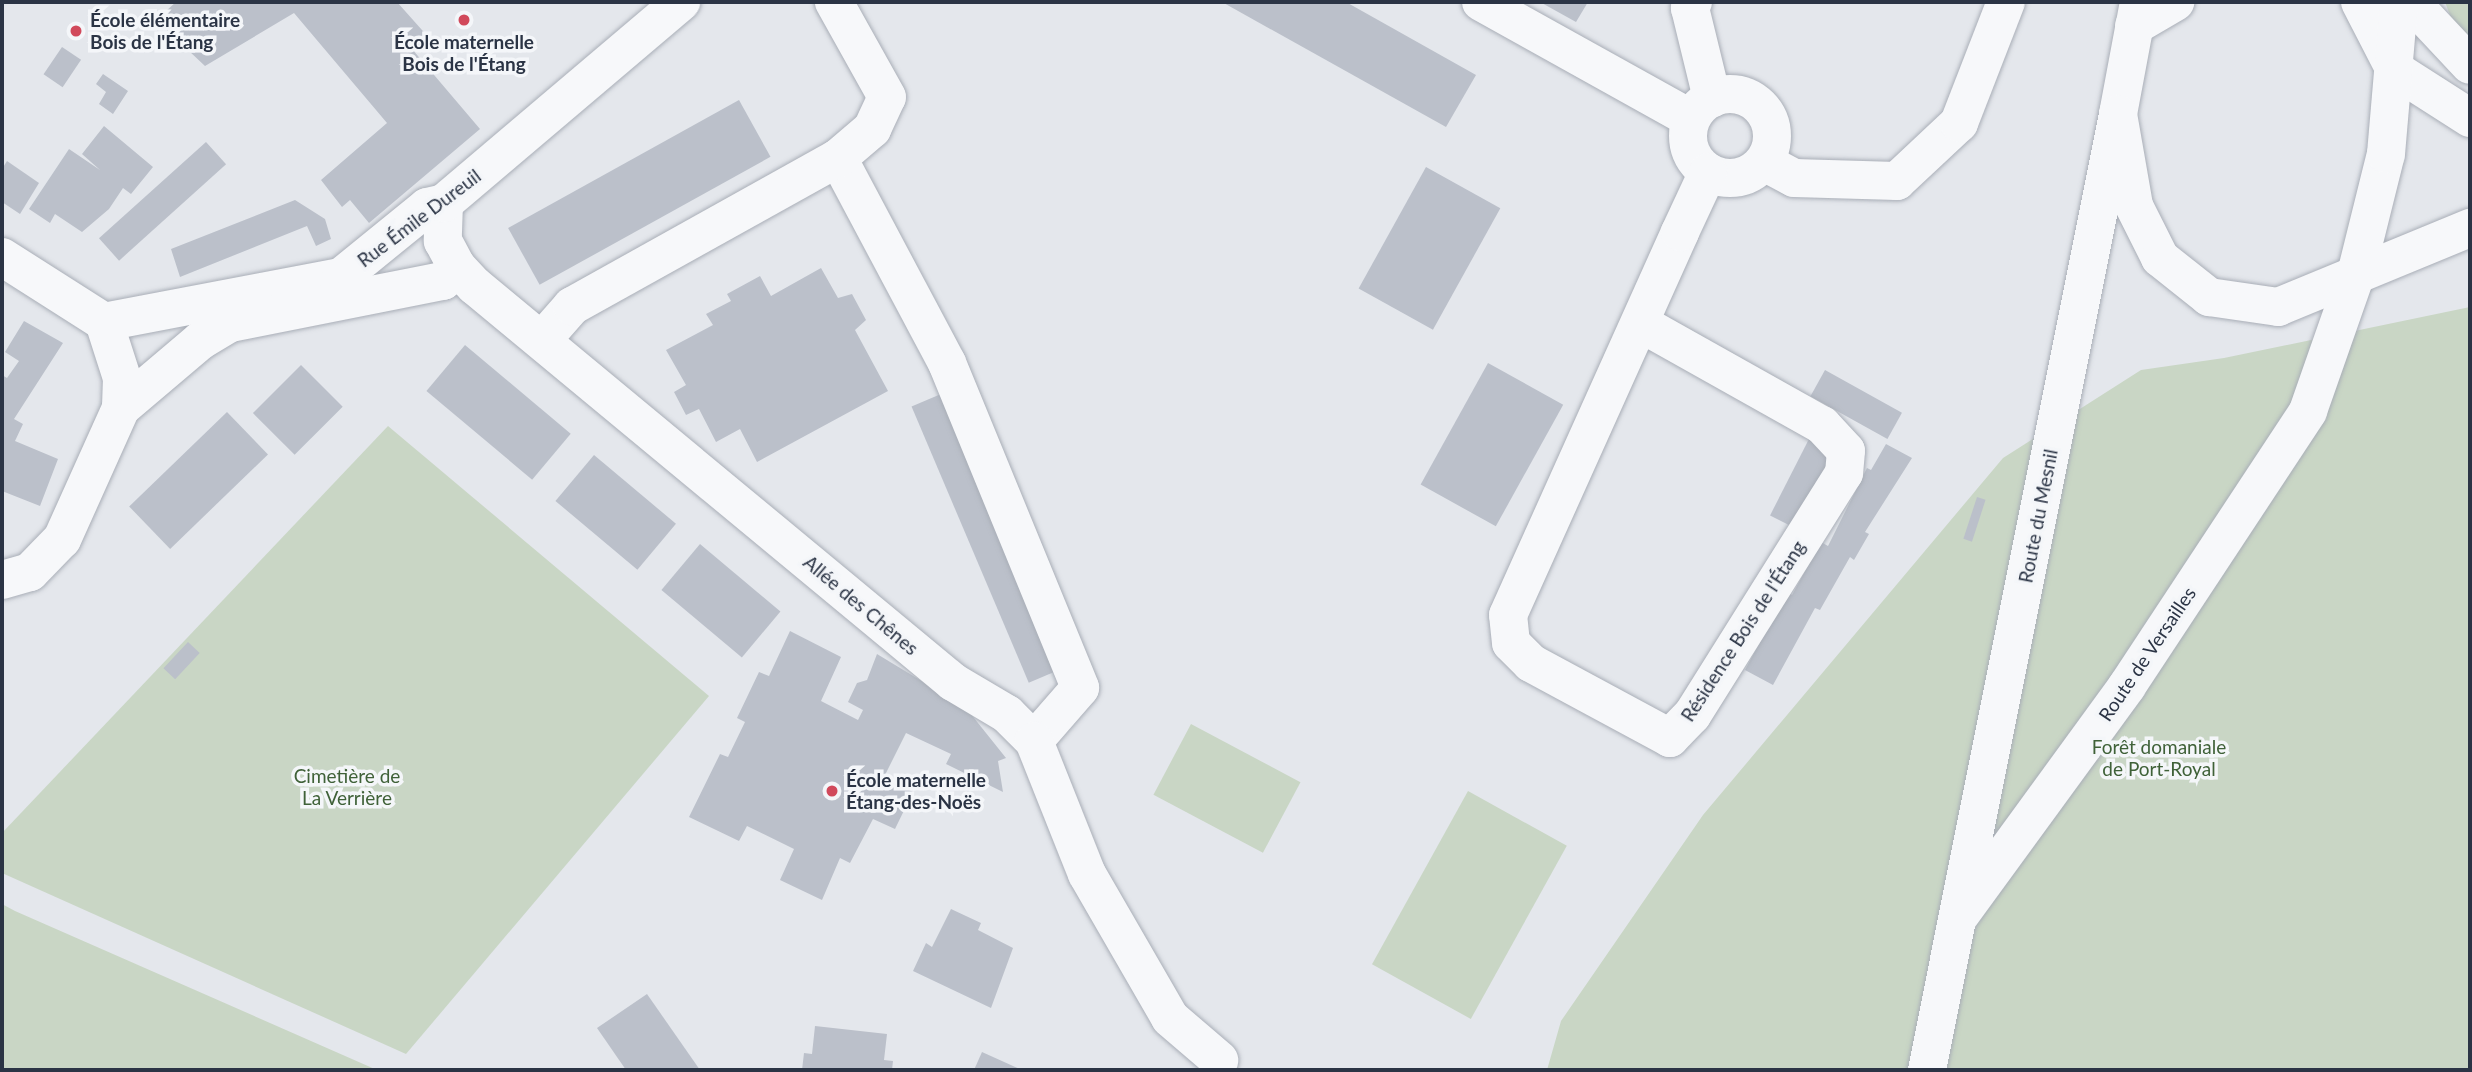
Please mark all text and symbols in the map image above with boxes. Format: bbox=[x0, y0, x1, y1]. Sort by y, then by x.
place label: École élémentaire Bois de l'Étang bbox=[90, 9, 240, 53]
marker: École maternelle Bois de l'Étang bbox=[456, 12, 472, 28]
marker: École élémentaire Bois de l'Étang bbox=[68, 23, 84, 39]
place label: École maternelle Bois de l'Étang bbox=[394, 31, 534, 75]
street label: Rue Émile Dureuil bbox=[353, 164, 485, 272]
street label: Route du Mesnil bbox=[2014, 447, 2062, 585]
street label: Résidence Bois de l'Étang bbox=[1676, 536, 1810, 726]
street label: Allée des Chênes bbox=[799, 550, 923, 660]
street label: Route de Versailles bbox=[2093, 582, 2201, 726]
park label: Forêt domaniale de Port-Royal bbox=[2092, 736, 2226, 780]
park label: Cimetière de La Verrière bbox=[294, 765, 400, 809]
place label: École maternelle Étang-des-Noës bbox=[846, 769, 986, 813]
marker: École maternelle Étang-des-Noës bbox=[824, 783, 840, 799]

